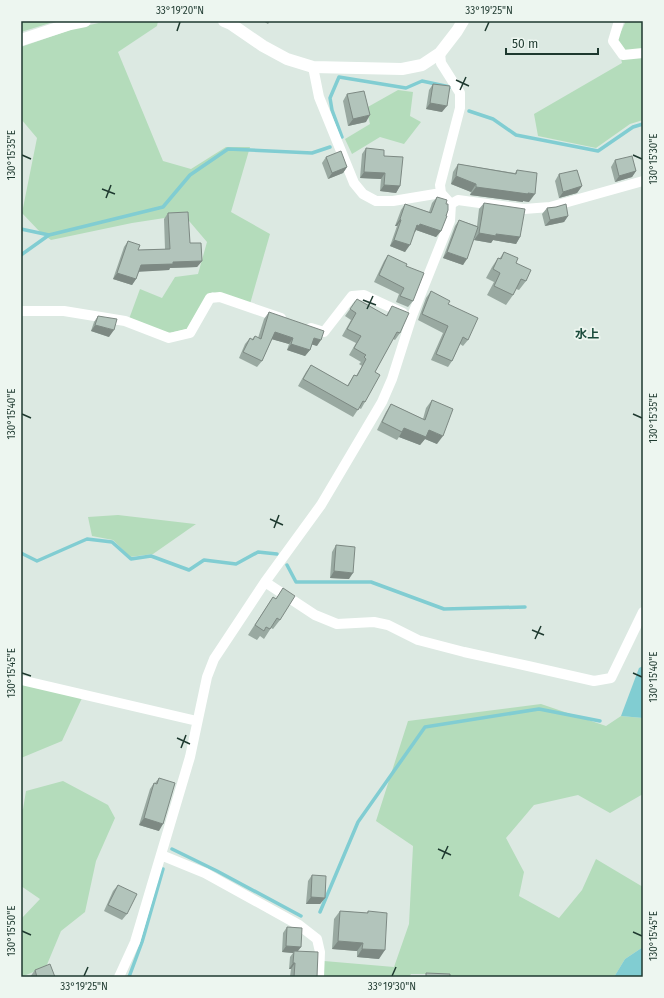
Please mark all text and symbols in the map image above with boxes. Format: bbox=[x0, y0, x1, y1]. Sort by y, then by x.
text: 33°19'20"N bbox=[156, 5, 204, 17]
text: 33°19'25"N bbox=[465, 5, 513, 17]
scale bar bbox=[506, 30, 598, 56]
text: 50 m bbox=[512, 37, 538, 51]
text: 130°15'35"E bbox=[6, 130, 18, 180]
text: 130°15'30"E bbox=[648, 133, 660, 185]
district label: 水上 bbox=[575, 327, 599, 341]
text: 130°15'40"E bbox=[6, 388, 18, 440]
text: 130°15'35"E bbox=[648, 393, 660, 443]
text: 130°15'45"E bbox=[6, 648, 18, 698]
text: 130°15'40"E bbox=[648, 651, 660, 703]
text: 130°15'50"E bbox=[6, 905, 18, 957]
text: 130°15'45"E bbox=[648, 911, 660, 961]
text: 33°19'25"N bbox=[60, 981, 108, 993]
text: 33°19'30"N bbox=[368, 981, 416, 993]

